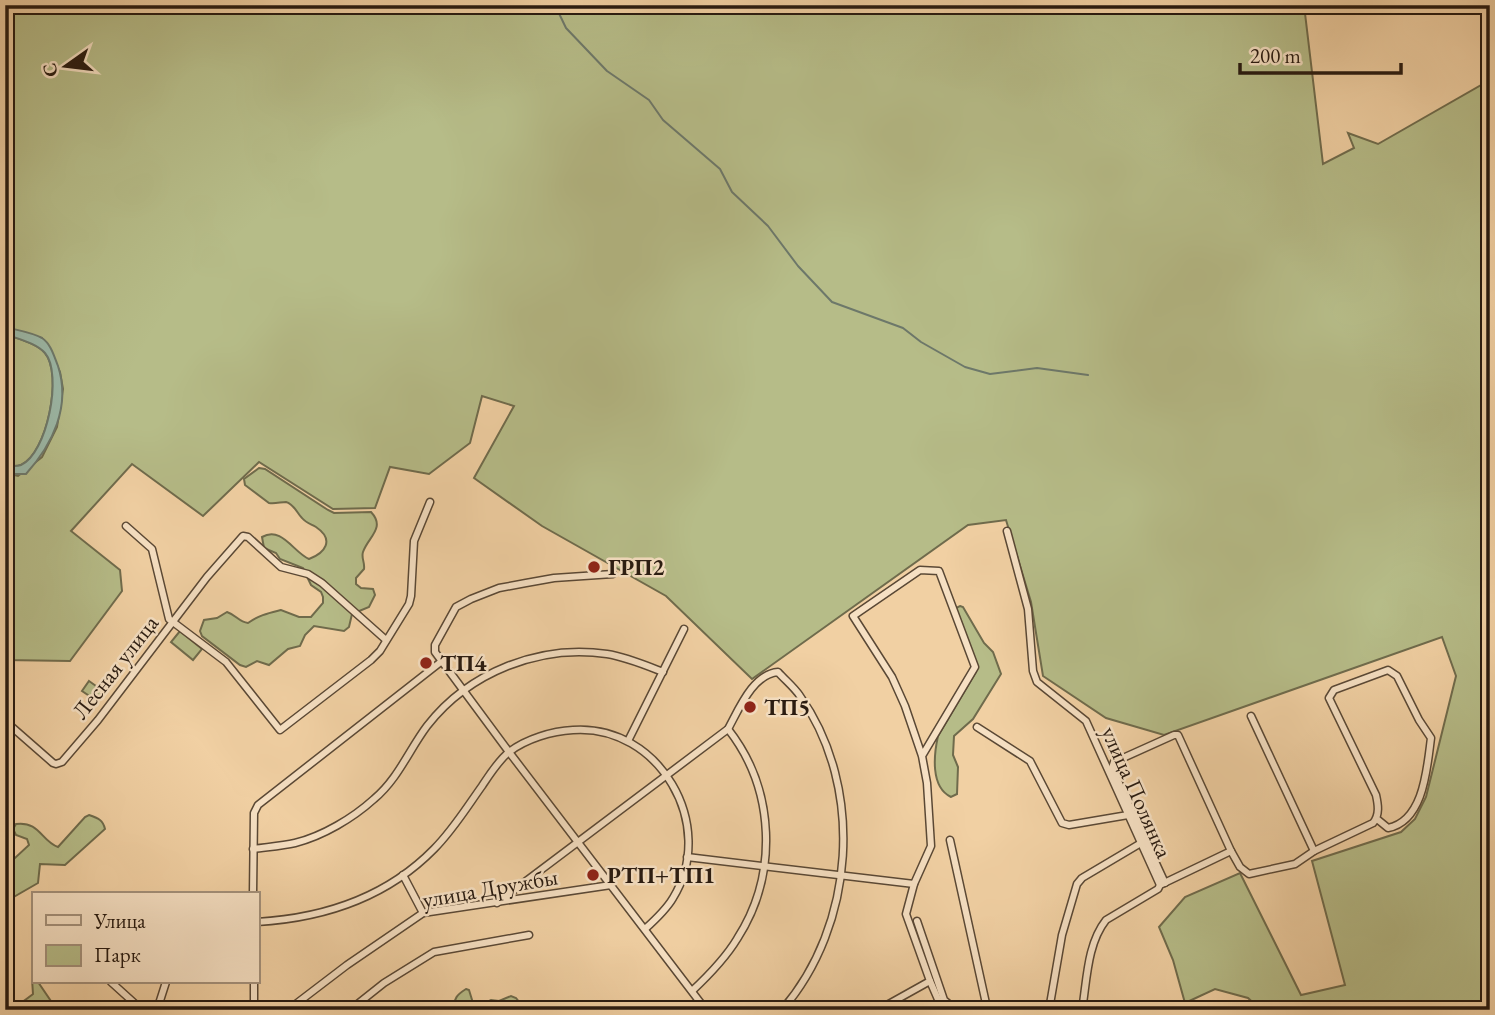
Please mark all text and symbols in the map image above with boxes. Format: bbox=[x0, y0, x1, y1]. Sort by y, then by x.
north arrow bbox=[32, 32, 102, 102]
scale bar bbox=[1240, 32, 1400, 76]
text: 200 m bbox=[1250, 42, 1301, 69]
text: С bbox=[36, 60, 64, 80]
place label: ГРП2 bbox=[608, 552, 664, 582]
marker: ГРП2 bbox=[586, 559, 602, 575]
street label: Лесная улица bbox=[65, 608, 165, 725]
place label: ТП4 bbox=[440, 648, 487, 678]
marker: ТП4 bbox=[418, 655, 434, 671]
place label: ТП5 bbox=[764, 692, 810, 722]
marker: ТП5 bbox=[742, 699, 758, 715]
street label: улица Полянка bbox=[1095, 721, 1180, 863]
place label: РТП+ТП1 bbox=[607, 860, 715, 890]
street label: улица Дружбы bbox=[420, 861, 560, 915]
marker: РТП+ТП1 bbox=[585, 867, 601, 883]
legend bbox=[32, 892, 259, 984]
text: Улица bbox=[93, 907, 146, 934]
text: Парк bbox=[94, 941, 141, 968]

